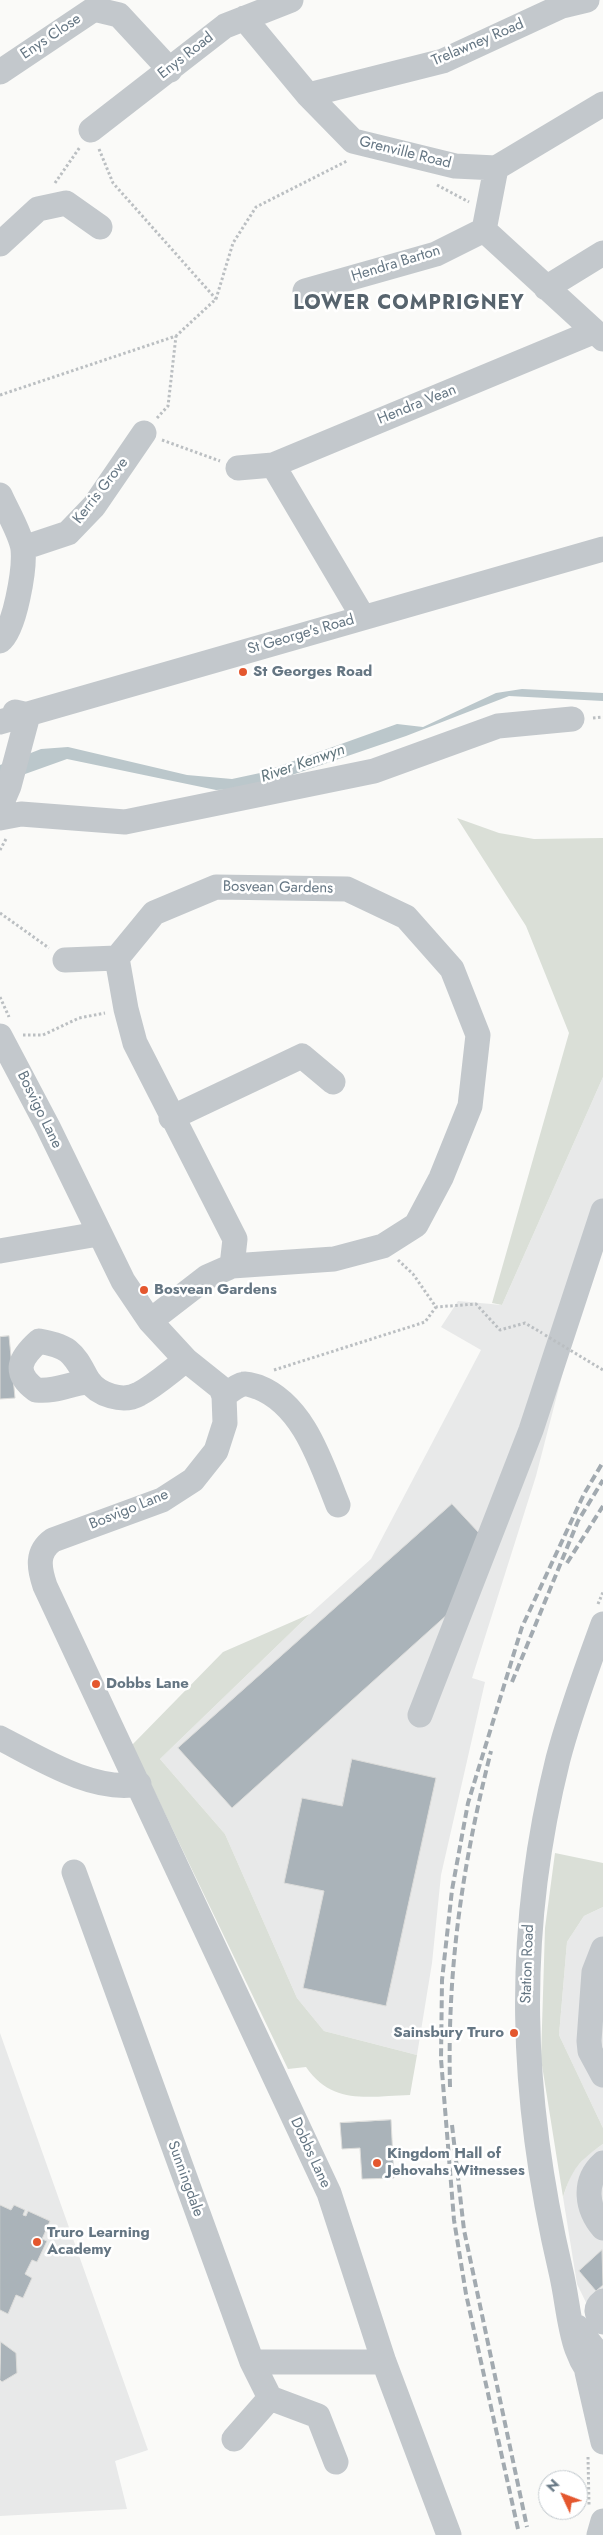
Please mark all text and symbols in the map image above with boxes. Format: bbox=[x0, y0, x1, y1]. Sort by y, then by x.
street label: Enys Close bbox=[17, 10, 85, 64]
street label: Trelawney Road bbox=[429, 16, 527, 70]
street label: Enys Road bbox=[155, 29, 217, 83]
street label: Grenville Road bbox=[357, 133, 453, 173]
street label: Hendra Barton bbox=[349, 242, 443, 286]
district label: LOWER COMPRIGNEY bbox=[291, 292, 527, 316]
street label: Hendra Vean bbox=[375, 381, 459, 429]
street label: Kerris Grove bbox=[70, 454, 132, 528]
street label: St George's Road bbox=[246, 611, 356, 659]
place label: St Georges Road bbox=[253, 663, 372, 681]
marker: St Georges Road bbox=[237, 666, 249, 678]
water label: River Kenwyn bbox=[258, 741, 348, 787]
street label: Bosvean Gardens bbox=[223, 878, 333, 898]
street label: Bosvigo Lane bbox=[13, 1068, 65, 1152]
place label: Bosvean Gardens bbox=[154, 1281, 277, 1299]
marker: Bosvean Gardens bbox=[138, 1284, 150, 1296]
street label: Bosvigo Lane bbox=[87, 1486, 171, 1534]
place label: Dobbs Lane bbox=[106, 1675, 189, 1693]
marker: Dobbs Lane bbox=[90, 1678, 102, 1690]
street label: Station Road bbox=[518, 1924, 538, 2004]
place label: Sainsbury Truro bbox=[393, 2024, 504, 2042]
marker: Sainsbury Truro bbox=[508, 2027, 520, 2039]
street label: Dobbs Lane bbox=[286, 2115, 334, 2191]
street label: Sunningdale bbox=[163, 2139, 207, 2219]
place label: Kingdom Hall of Jehovahs Witnesses bbox=[387, 2145, 525, 2180]
marker: Kingdom Hall of Jehovahs Witnesses bbox=[371, 2157, 383, 2169]
place label: Truro Learning Academy bbox=[47, 2224, 150, 2259]
marker: Truro Learning Academy bbox=[31, 2236, 43, 2248]
north arrow bbox=[538, 2470, 588, 2520]
text: N bbox=[542, 2475, 564, 2496]

